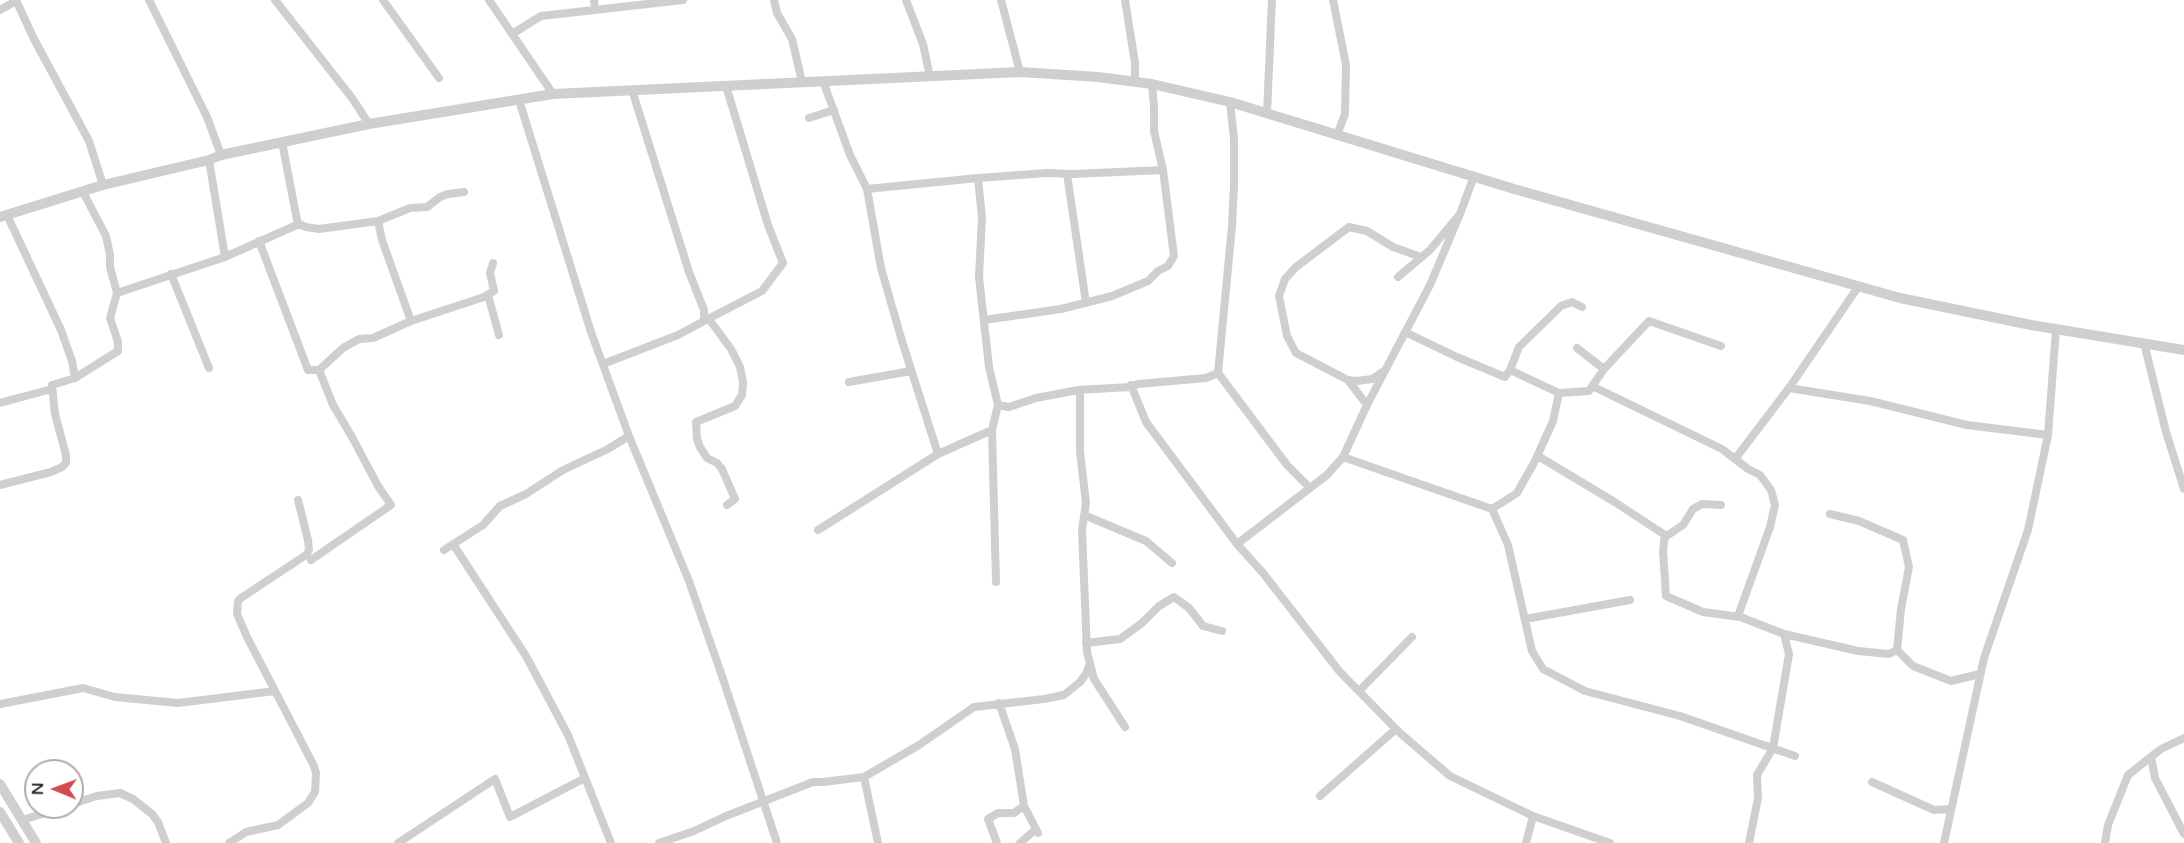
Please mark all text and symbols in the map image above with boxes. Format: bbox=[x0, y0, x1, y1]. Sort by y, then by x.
north arrow bbox=[24, 759, 84, 819]
text: N bbox=[28, 782, 48, 795]

